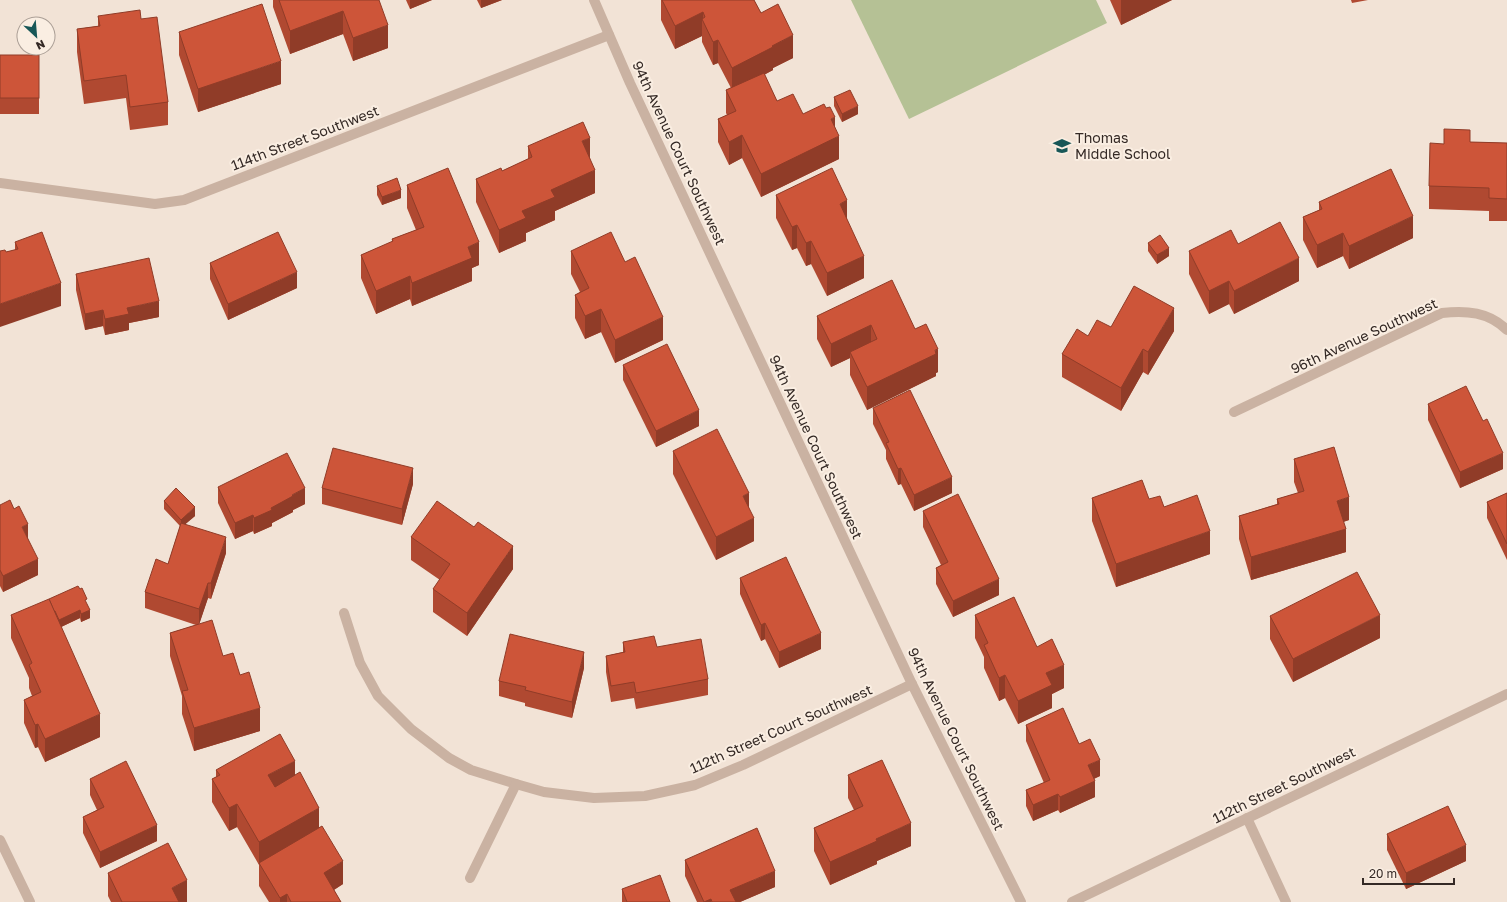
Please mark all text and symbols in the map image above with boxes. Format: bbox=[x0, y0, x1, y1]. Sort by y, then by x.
north arrow bbox=[16, 16, 56, 56]
text: N bbox=[34, 38, 47, 53]
street label: 94th Avenue Court Southwest bbox=[629, 58, 730, 248]
street label: 114th Street Southwest bbox=[228, 101, 381, 174]
place label: Thomas Middle School bbox=[1075, 129, 1170, 162]
school or university icon: Thomas Middle School bbox=[1052, 136, 1072, 156]
street label: 96th Avenue Southwest bbox=[1288, 294, 1440, 377]
street label: 94th Avenue Court Southwest bbox=[766, 352, 867, 542]
street label: 94th Avenue Court Southwest bbox=[905, 645, 1008, 833]
street label: 112th Street Court Southwest bbox=[687, 681, 875, 777]
street label: 112th Street Southwest bbox=[1210, 743, 1358, 827]
scale bar bbox=[1363, 860, 1454, 886]
text: 20 m bbox=[1369, 866, 1397, 881]

